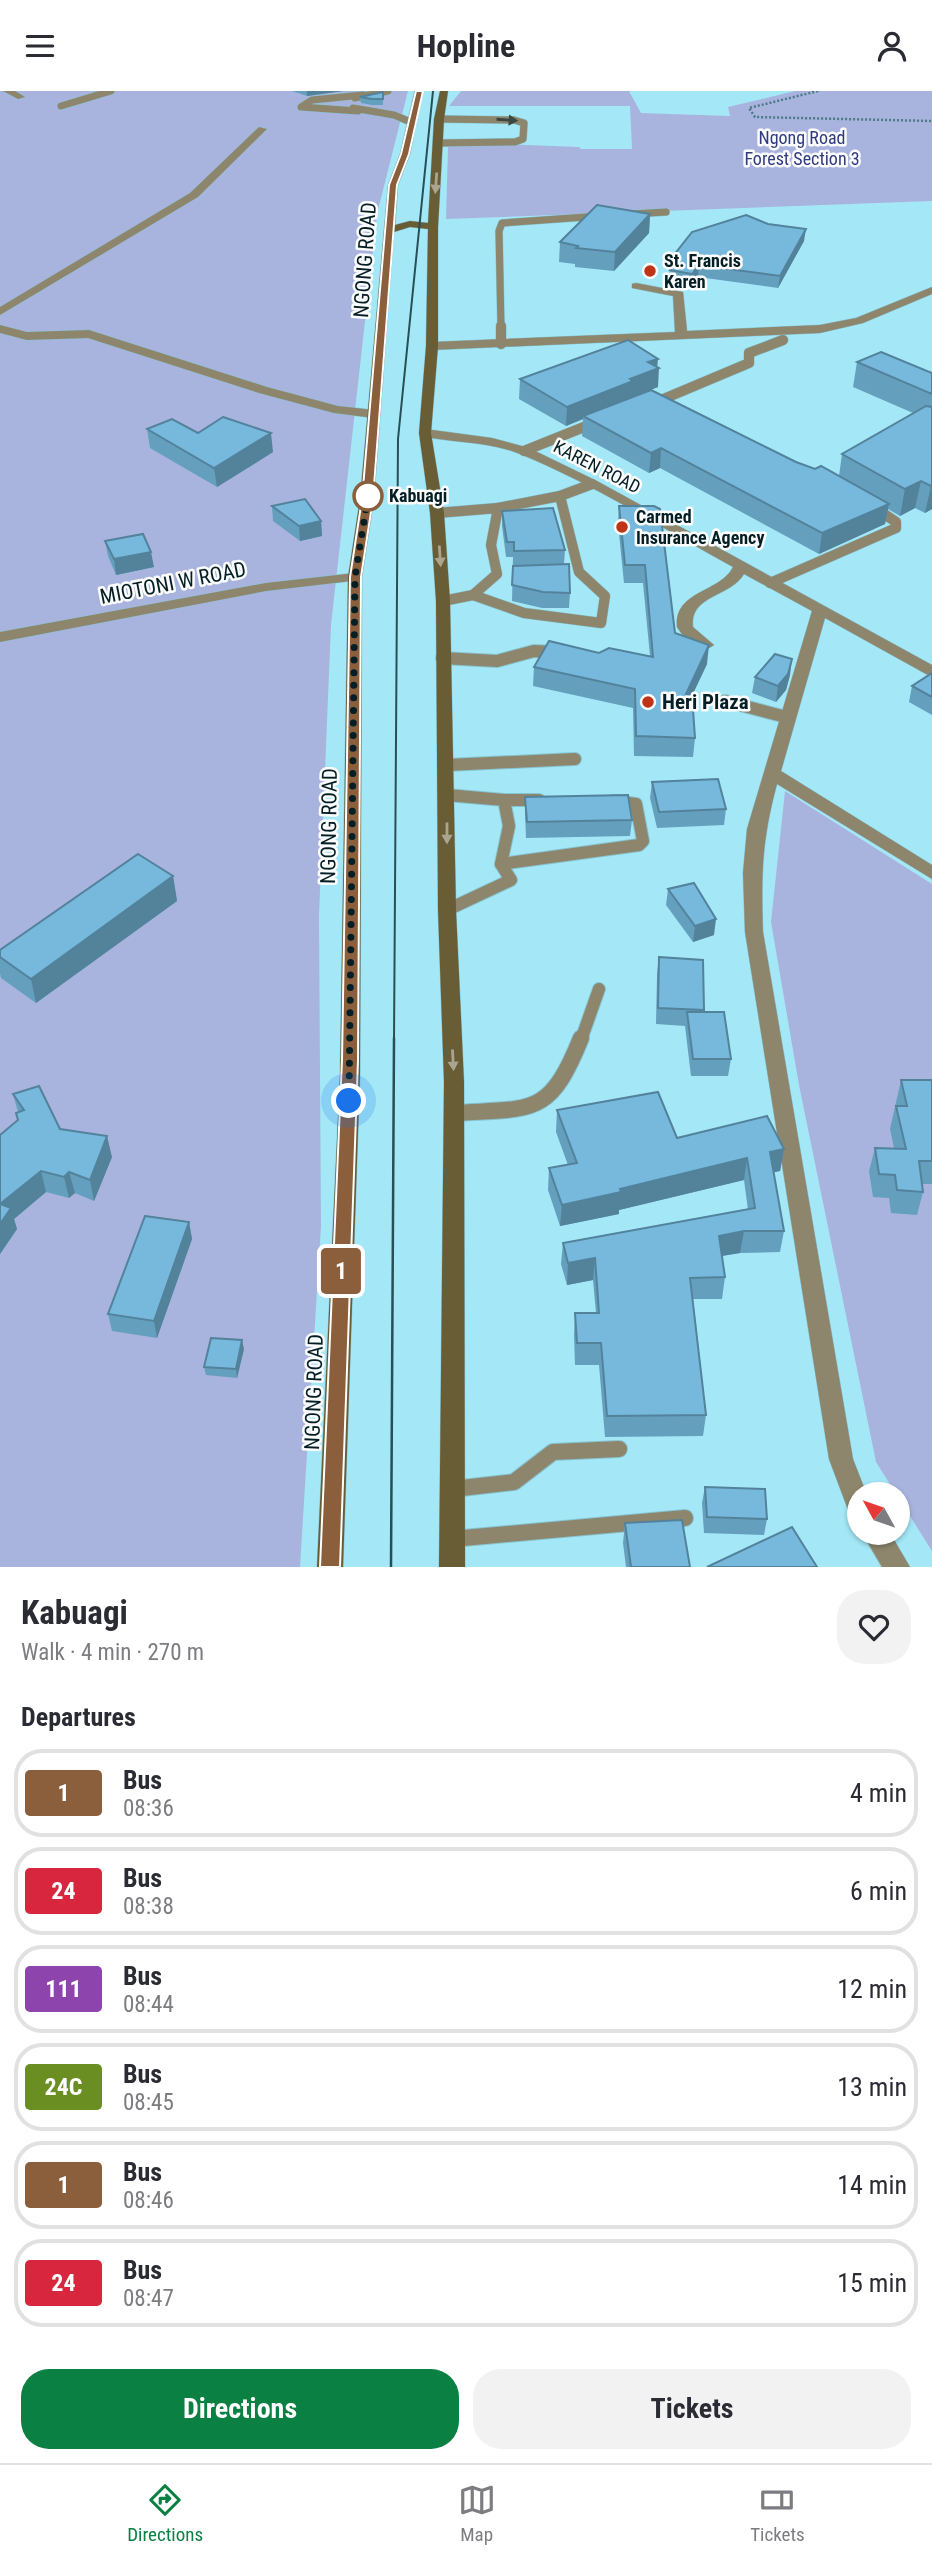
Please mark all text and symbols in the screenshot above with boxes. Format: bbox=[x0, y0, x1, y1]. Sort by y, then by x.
icon: menu bbox=[21, 27, 59, 65]
text: Hopline bbox=[417, 27, 515, 65]
icon: person bbox=[873, 27, 911, 65]
one-way arrow bbox=[496, 115, 518, 126]
park label: Ngong Road Forest Section 3 bbox=[744, 127, 860, 169]
one-way arrow bbox=[430, 172, 441, 194]
street label: NGONG ROAD bbox=[349, 201, 381, 319]
place label: St. Francis Karen bbox=[664, 250, 741, 292]
marker: St. Francis Karen bbox=[642, 263, 658, 279]
street label: KAREN ROAD bbox=[550, 436, 644, 497]
marker: Kabuagi bbox=[353, 481, 383, 511]
place label: Kabuagi bbox=[389, 485, 447, 506]
place label: Carmed Insurance Agency bbox=[636, 506, 764, 548]
marker: Carmed Insurance Agency bbox=[614, 519, 630, 535]
one-way arrow bbox=[435, 546, 446, 568]
street label: MIOTONI W ROAD bbox=[98, 557, 248, 609]
place label: Heri Plaza bbox=[662, 690, 749, 714]
marker: Heri Plaza bbox=[640, 694, 656, 710]
street label: NGONG ROAD bbox=[316, 768, 342, 884]
one-way arrow bbox=[441, 822, 453, 844]
one-way arrow bbox=[448, 1049, 459, 1071]
your location bbox=[331, 1083, 366, 1118]
line badge: 1 bbox=[318, 1248, 364, 1294]
text: 1 bbox=[335, 1257, 347, 1285]
street label: NGONG ROAD bbox=[300, 1334, 328, 1450]
north arrow bbox=[847, 1482, 910, 1545]
map controls bbox=[847, 1482, 910, 1545]
button: heart bbox=[837, 1590, 911, 1664]
text: Kabuagi bbox=[21, 1593, 128, 1632]
text: Walk · 4 min · 270 m bbox=[21, 1639, 204, 1666]
text: Departures bbox=[21, 1702, 136, 1732]
text: Bus bbox=[123, 1765, 162, 1795]
text: 4 min bbox=[850, 1778, 907, 1808]
text: 1 bbox=[57, 1779, 70, 1807]
text: 08:36 bbox=[123, 1795, 174, 1822]
text: Bus bbox=[123, 1863, 162, 1893]
text: 6 min bbox=[850, 1876, 907, 1906]
text: 24 bbox=[51, 1877, 76, 1905]
text: 08:38 bbox=[123, 1893, 174, 1920]
text: Bus bbox=[123, 1961, 162, 1991]
text: 12 min bbox=[837, 1974, 907, 2004]
text: 111 bbox=[45, 1975, 82, 2003]
text: 08:44 bbox=[123, 1991, 174, 2018]
text: Bus bbox=[123, 2059, 162, 2089]
text: 13 min bbox=[837, 2072, 907, 2102]
text: 24C bbox=[45, 2073, 82, 2101]
text: 08:45 bbox=[123, 2089, 174, 2116]
text: Bus bbox=[123, 2157, 162, 2187]
text: 14 min bbox=[837, 2170, 907, 2200]
text: 1 bbox=[57, 2171, 70, 2199]
text: 08:46 bbox=[123, 2187, 174, 2214]
text: Bus bbox=[123, 2255, 162, 2285]
text: 15 min bbox=[837, 2268, 907, 2298]
text: 24 bbox=[51, 2269, 76, 2297]
text: 08:47 bbox=[123, 2285, 174, 2312]
button: Directions bbox=[21, 2369, 459, 2449]
button: Tickets bbox=[473, 2369, 911, 2449]
tab: Directions bbox=[127, 2481, 203, 2546]
tab: Map bbox=[458, 2481, 496, 2546]
tab: Tickets bbox=[750, 2481, 805, 2546]

